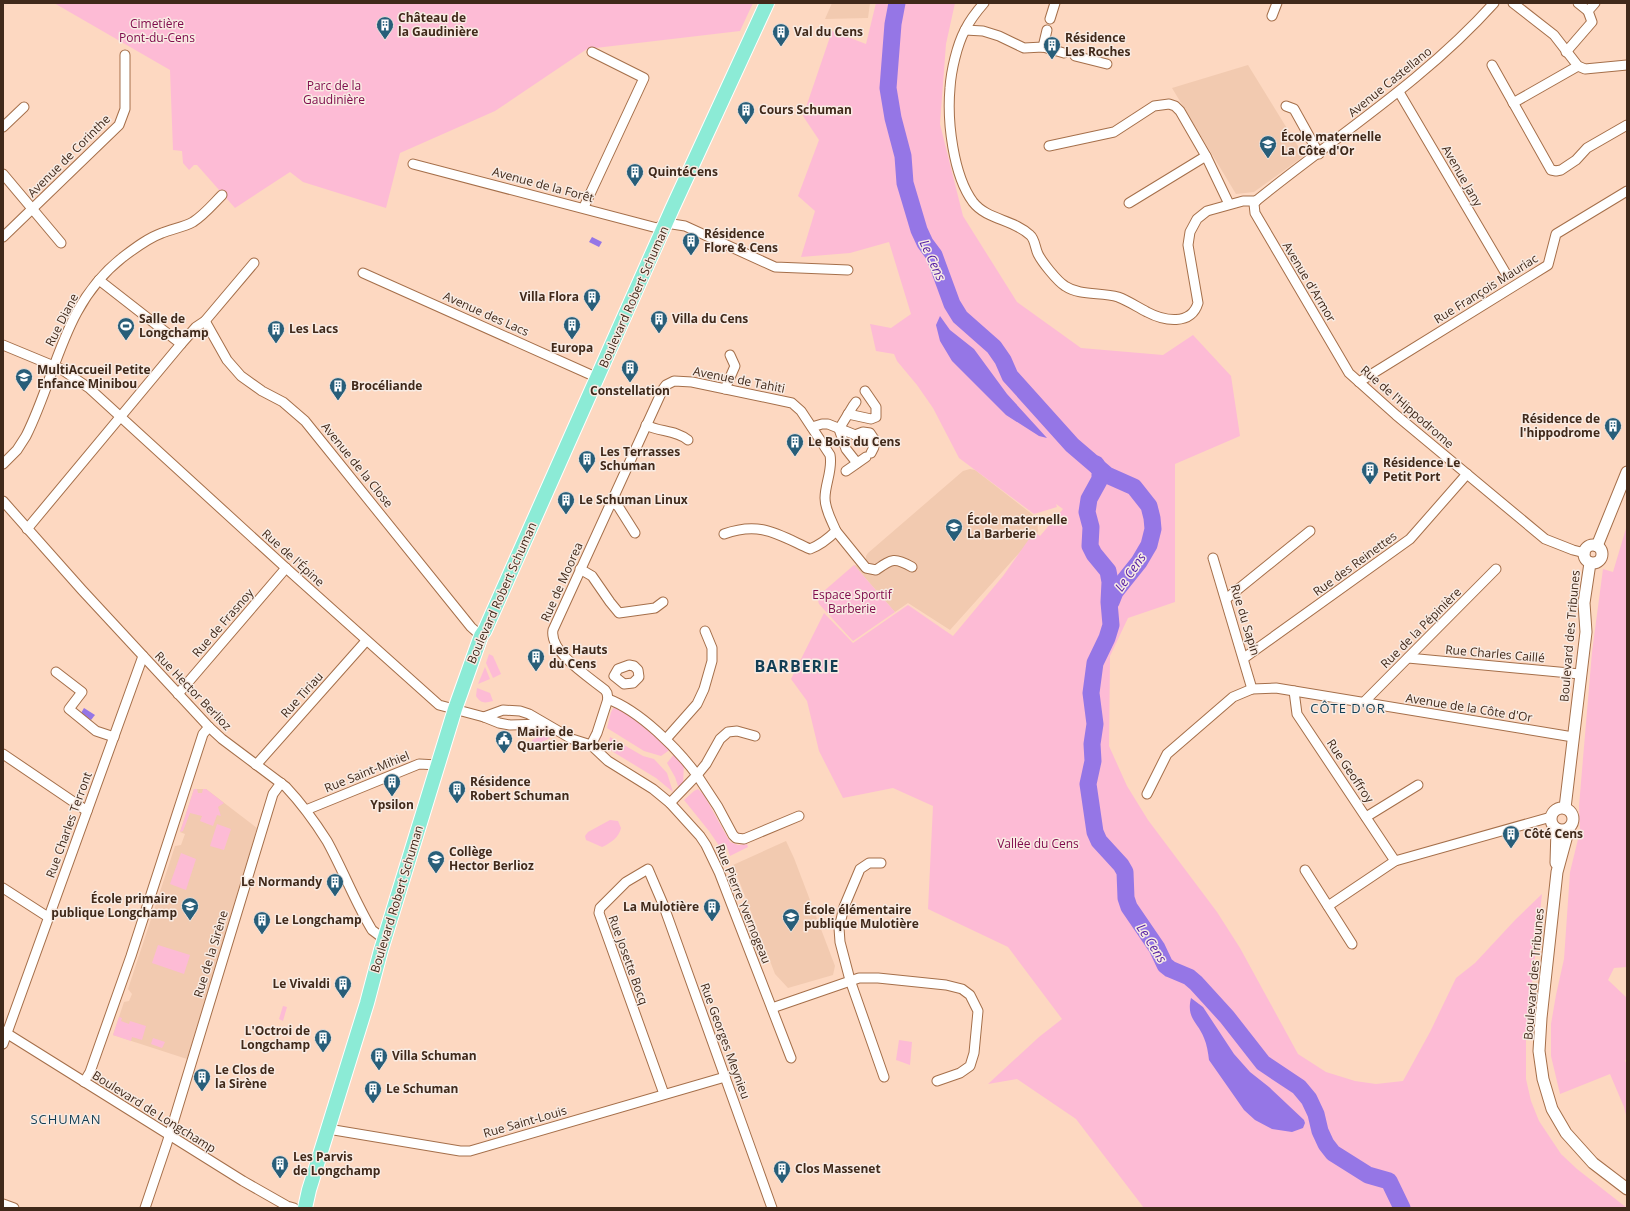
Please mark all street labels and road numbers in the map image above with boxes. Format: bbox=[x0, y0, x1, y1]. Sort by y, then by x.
street label: Avenue Castellano bbox=[1344, 43, 1435, 121]
street label: Avenue de Corinthe bbox=[24, 110, 114, 201]
street label: Avenue Jany bbox=[1438, 142, 1487, 210]
street label: Avenue de la Forêt bbox=[491, 163, 596, 206]
street label: Boulevard Robert Schuman bbox=[595, 223, 672, 370]
street label: Avenue d'Armor bbox=[1279, 239, 1340, 325]
street label: Rue François Mauriac bbox=[1430, 250, 1541, 328]
street label: Avenue des Lacs bbox=[441, 287, 532, 340]
street label: Rue Diane bbox=[41, 290, 82, 349]
street label: Rue de l'Hippodrome bbox=[1357, 361, 1458, 452]
street label: Avenue de Tahiti bbox=[692, 362, 786, 397]
street label: Avenue de la Close bbox=[318, 418, 397, 511]
street label: Boulevard Robert Schuman bbox=[463, 519, 540, 666]
street label: Rue de l'Épine bbox=[258, 525, 328, 590]
street label: Rue des Reinettes bbox=[1309, 527, 1400, 600]
street label: Rue de Moorea bbox=[536, 539, 587, 624]
street label: Boulevard des Tribunes bbox=[1555, 569, 1584, 703]
street label: Rue du Sapin bbox=[1227, 582, 1264, 657]
street label: Rue de la Pépinière bbox=[1377, 583, 1465, 672]
street label: Rue de Frasnoy bbox=[188, 584, 258, 661]
street label: Rue Charles Caillé bbox=[1445, 641, 1546, 666]
street label: Rue Hector Berlioz bbox=[151, 647, 236, 734]
street label: Rue Tiriau bbox=[276, 668, 327, 721]
street label: Avenue de la Côte d'Or bbox=[1405, 689, 1534, 726]
street label: Rue Geoffroy bbox=[1323, 735, 1379, 807]
street label: Rue Saint-Mihiel bbox=[322, 747, 412, 796]
street label: Rue Charles Terront bbox=[41, 769, 96, 880]
street label: Boulevard Robert Schuman bbox=[366, 823, 427, 975]
street label: Rue Pierre Yvernogeau bbox=[712, 842, 775, 966]
street label: Boulevard des Tribunes bbox=[1519, 907, 1548, 1041]
street label: Rue de la Sirène bbox=[189, 908, 232, 999]
street label: Rue Josette Bocq bbox=[604, 913, 653, 1007]
street label: Rue Georges Meynieu bbox=[697, 980, 754, 1101]
street label: Boulevard de Longchamp bbox=[89, 1067, 219, 1157]
street label: Rue Saint-Louis bbox=[481, 1101, 569, 1142]

